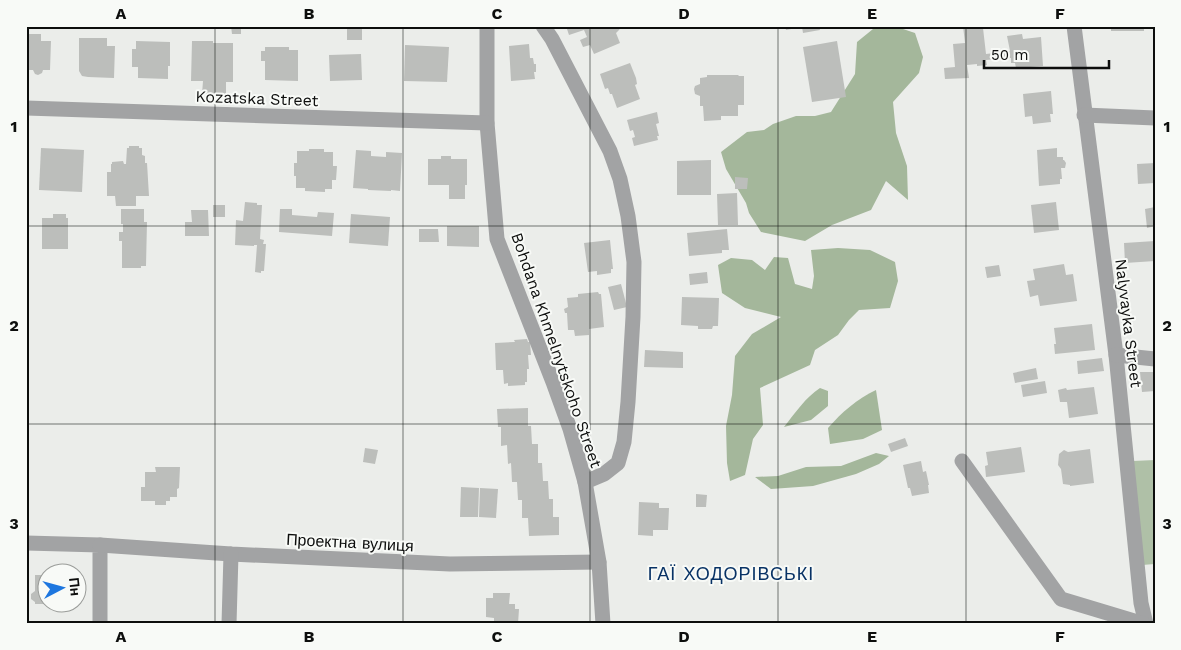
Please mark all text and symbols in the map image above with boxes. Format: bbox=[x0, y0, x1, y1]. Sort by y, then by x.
text: A bbox=[116, 4, 127, 23]
text: B bbox=[304, 4, 315, 23]
text: C bbox=[492, 4, 503, 23]
text: D bbox=[678, 4, 690, 23]
text: E bbox=[867, 4, 877, 23]
text: F bbox=[1055, 4, 1065, 23]
scale bar bbox=[984, 38, 1108, 70]
text: 50 m bbox=[991, 46, 1028, 64]
street label: Kozatska Street bbox=[195, 87, 319, 110]
text: 1 bbox=[11, 117, 17, 136]
text: 1 bbox=[1164, 117, 1170, 136]
street label: Bohdana Khmelnytskoho Street bbox=[507, 230, 606, 471]
street label: Nalyvayka Street bbox=[1111, 258, 1146, 389]
text: 2 bbox=[9, 316, 19, 335]
text: 2 bbox=[1162, 316, 1172, 335]
text: 3 bbox=[9, 514, 19, 533]
text: 3 bbox=[1162, 514, 1172, 533]
street label: Проектна вулиця bbox=[286, 530, 414, 555]
north arrow bbox=[38, 562, 88, 612]
district label: ГАЇ ХОДОРІВСЬКІ bbox=[648, 563, 814, 584]
text: Пн bbox=[66, 577, 84, 597]
text: A bbox=[116, 627, 127, 646]
text: B bbox=[304, 627, 315, 646]
text: C bbox=[492, 627, 503, 646]
text: D bbox=[678, 627, 690, 646]
text: E bbox=[867, 627, 877, 646]
text: F bbox=[1055, 627, 1065, 646]

